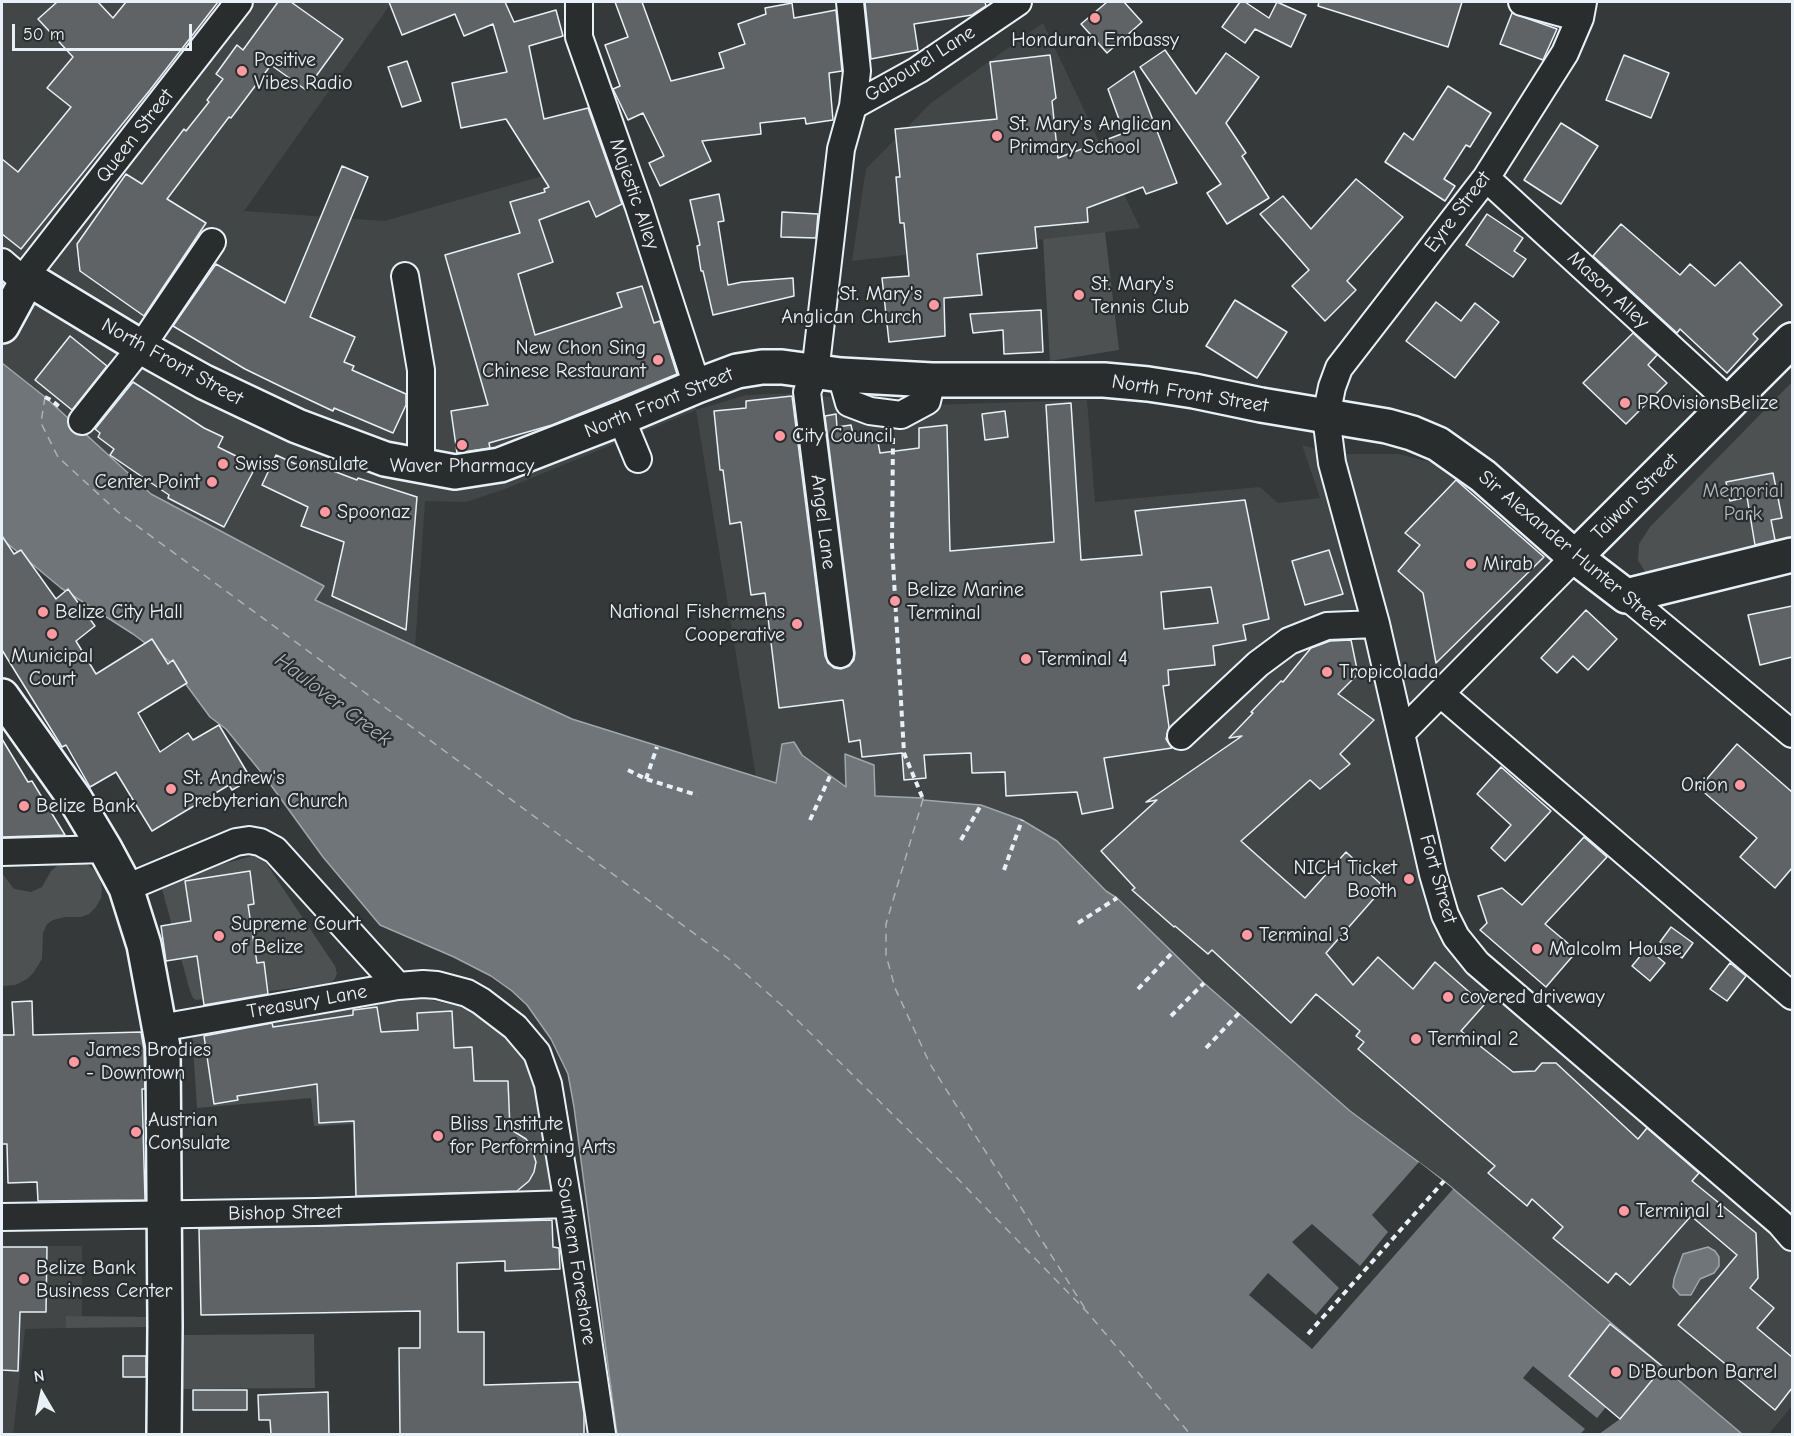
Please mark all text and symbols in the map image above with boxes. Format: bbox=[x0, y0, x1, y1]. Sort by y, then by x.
marker: Honduran Embassy bbox=[1088, 11, 1102, 25]
scale bar bbox=[15, 12, 195, 50]
street label: Gabourel Lane bbox=[860, 20, 980, 108]
text: 50 m bbox=[23, 24, 65, 45]
place label: Honduran Embassy bbox=[1011, 28, 1179, 52]
place label: Positive Vibes Radio bbox=[254, 48, 353, 95]
marker: Positive Vibes Radio bbox=[235, 64, 249, 78]
street label: Queen Street bbox=[91, 84, 179, 188]
place label: St. Mary's Anglican Primary School bbox=[1009, 112, 1172, 159]
marker: St. Mary's Anglican Primary School bbox=[990, 129, 1004, 143]
street label: Majestic Alley bbox=[604, 135, 664, 253]
street label: Eyre Street bbox=[1420, 167, 1496, 257]
street label: Mason Alley bbox=[1562, 246, 1654, 334]
place label: St. Mary's Tennis Club bbox=[1091, 272, 1189, 319]
place label: St. Mary's Anglican Church bbox=[781, 282, 922, 329]
marker: St. Mary's Tennis Club bbox=[1072, 288, 1086, 302]
marker: St. Mary's Anglican Church bbox=[927, 298, 941, 312]
street label: North Front Street bbox=[97, 313, 247, 411]
place label: New Chon Sing Chinese Restaurant bbox=[482, 336, 646, 383]
marker: New Chon Sing Chinese Restaurant bbox=[651, 353, 665, 367]
street label: North Front Street bbox=[581, 362, 737, 444]
street label: North Front Street bbox=[1110, 370, 1270, 418]
place label: PROvisionsBelize bbox=[1637, 391, 1778, 415]
marker: PROvisionsBelize bbox=[1618, 396, 1632, 410]
place label: City Council bbox=[792, 424, 893, 448]
marker: City Council bbox=[773, 429, 787, 443]
marker: Waver Pharmacy bbox=[455, 438, 469, 452]
street label: Taiwan Street bbox=[1586, 448, 1684, 546]
place label: Swiss Consulate bbox=[235, 452, 368, 476]
place label: Waver Pharmacy bbox=[390, 454, 534, 478]
marker: Swiss Consulate bbox=[216, 457, 230, 471]
street label: Sir Alexander Hunter Street bbox=[1473, 465, 1671, 637]
place label: Center Point bbox=[95, 470, 200, 494]
street label: Angel Lane bbox=[805, 473, 841, 571]
marker: Center Point bbox=[205, 475, 219, 489]
park label: Memorial Park bbox=[1702, 479, 1784, 526]
place label: Spoonaz bbox=[337, 500, 410, 524]
marker: Spoonaz bbox=[318, 505, 332, 519]
place label: Mirab bbox=[1483, 552, 1533, 576]
marker: Mirab bbox=[1464, 557, 1478, 571]
place label: Belize Marine Terminal bbox=[907, 578, 1024, 625]
marker: Belize Marine Terminal bbox=[888, 594, 902, 608]
place label: Belize City Hall bbox=[55, 600, 183, 624]
place label: National Fishermens Cooperative bbox=[609, 600, 785, 647]
marker: Belize City Hall bbox=[36, 605, 50, 619]
marker: National Fishermens Cooperative bbox=[790, 617, 804, 631]
marker: Municipal Court bbox=[45, 627, 59, 641]
place label: Municipal Court bbox=[11, 644, 93, 691]
place label: Terminal 4 bbox=[1038, 647, 1128, 671]
water label: Haulover Creek bbox=[270, 648, 396, 752]
marker: Terminal 4 bbox=[1019, 652, 1033, 666]
place label: Tropicolada bbox=[1339, 660, 1439, 684]
marker: Tropicolada bbox=[1320, 665, 1334, 679]
place label: St. Andrew's Prebyterian Church bbox=[183, 766, 348, 813]
place label: Orion bbox=[1681, 773, 1728, 797]
marker: Orion bbox=[1733, 778, 1747, 792]
marker: St. Andrew's Prebyterian Church bbox=[164, 782, 178, 796]
place label: Belize Bank bbox=[36, 794, 136, 818]
marker: Belize Bank bbox=[17, 799, 31, 813]
street label: Fort Street bbox=[1414, 832, 1462, 926]
place label: NICH Ticket Booth bbox=[1294, 856, 1397, 903]
marker: NICH Ticket Booth bbox=[1402, 872, 1416, 886]
place label: Supreme Court of Belize bbox=[231, 912, 360, 959]
place label: Terminal 3 bbox=[1259, 923, 1349, 947]
marker: Terminal 3 bbox=[1240, 928, 1254, 942]
marker: Supreme Court of Belize bbox=[212, 929, 226, 943]
place label: Malcolm House bbox=[1549, 937, 1682, 961]
marker: Malcolm House bbox=[1530, 942, 1544, 956]
street label: Treasury Lane bbox=[245, 980, 369, 1024]
place label: covered driveway bbox=[1460, 985, 1605, 1009]
marker: covered driveway bbox=[1441, 990, 1455, 1004]
place label: Terminal 2 bbox=[1428, 1027, 1519, 1051]
marker: Terminal 2 bbox=[1409, 1032, 1423, 1046]
place label: James Brodies - Downtown bbox=[86, 1038, 211, 1085]
marker: James Brodies - Downtown bbox=[67, 1055, 81, 1069]
place label: Austrian Consulate bbox=[148, 1108, 230, 1155]
place label: Bliss Institute for Performing Arts bbox=[450, 1112, 615, 1159]
marker: Austrian Consulate bbox=[129, 1125, 143, 1139]
marker: Bliss Institute for Performing Arts bbox=[431, 1129, 445, 1143]
street label: Southern Foreshore bbox=[551, 1175, 601, 1347]
place label: Terminal 1 bbox=[1636, 1199, 1724, 1223]
street label: Bishop Street bbox=[228, 1200, 342, 1226]
marker: Terminal 1 bbox=[1617, 1204, 1631, 1218]
place label: Belize Bank Business Center bbox=[36, 1256, 172, 1303]
marker: Belize Bank Business Center bbox=[17, 1272, 31, 1286]
place label: D'Bourbon Barrel bbox=[1628, 1360, 1777, 1384]
north arrow bbox=[12, 1364, 72, 1424]
marker: D'Bourbon Barrel bbox=[1609, 1365, 1623, 1379]
text: N bbox=[33, 1367, 46, 1386]

